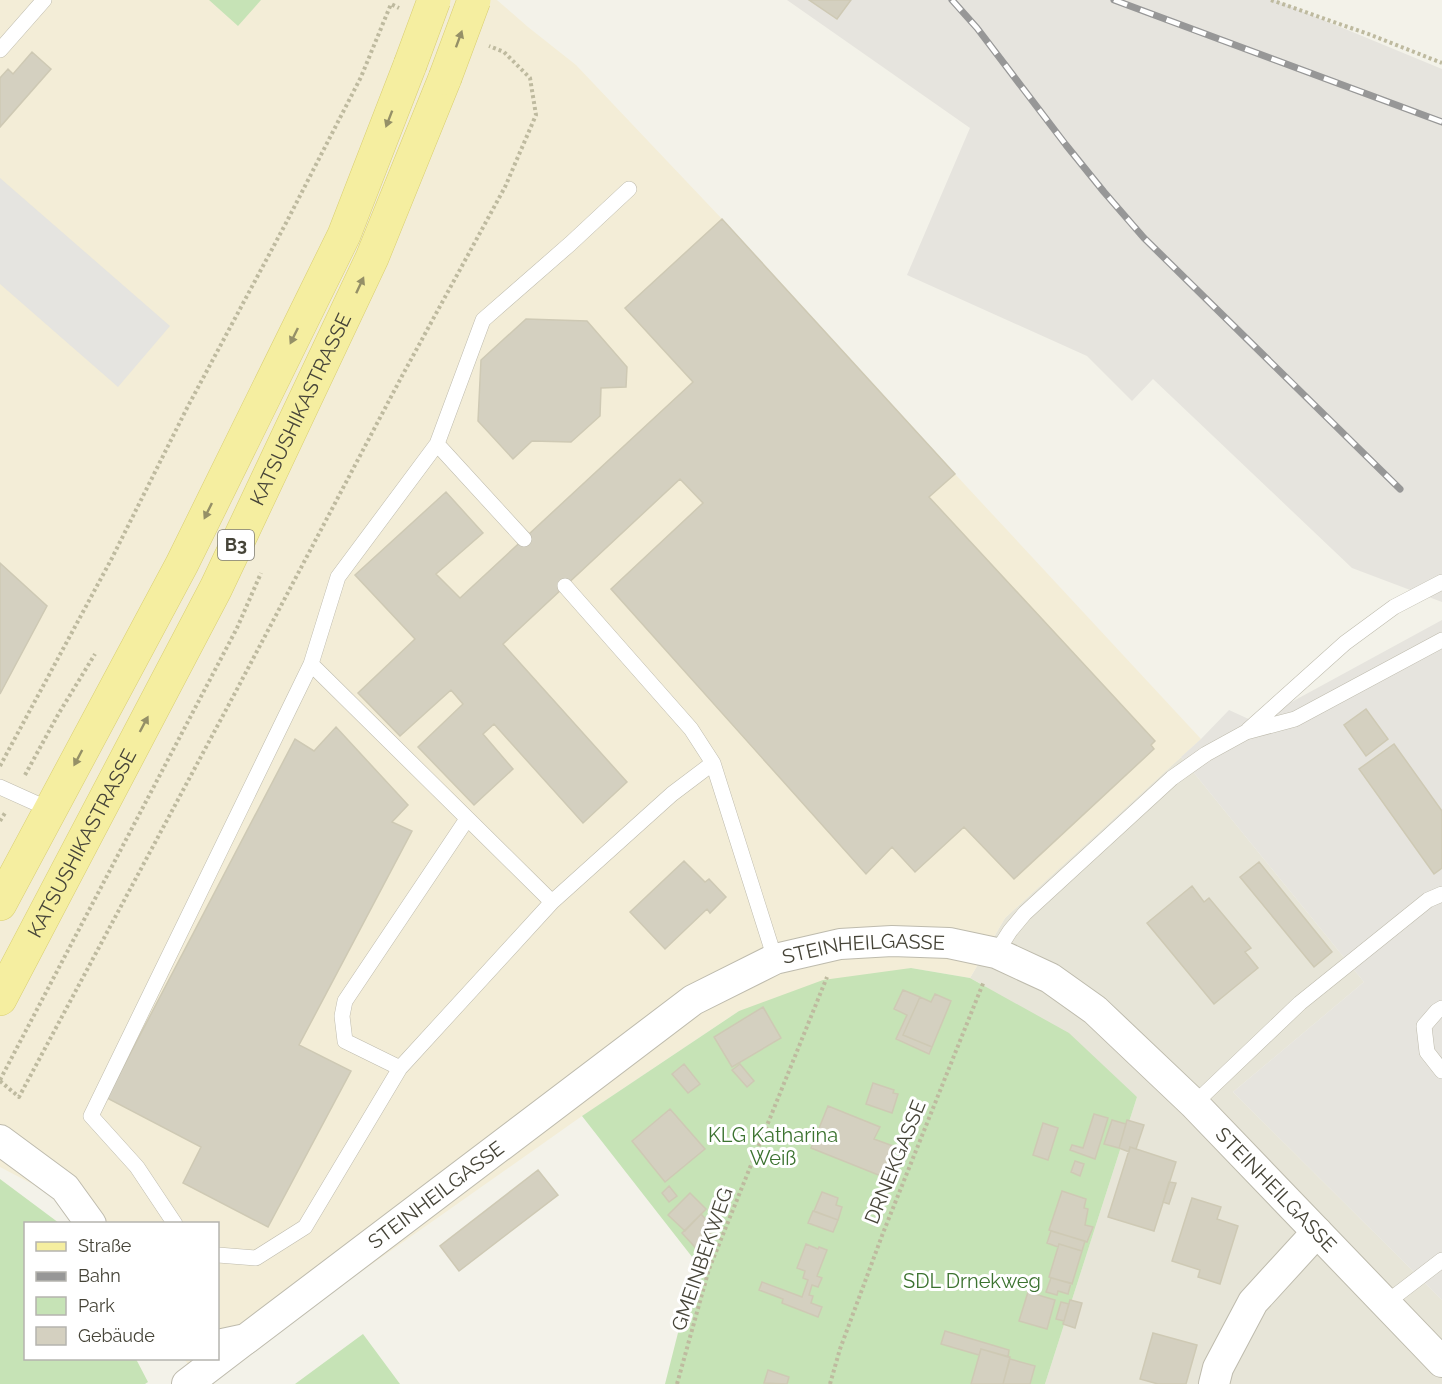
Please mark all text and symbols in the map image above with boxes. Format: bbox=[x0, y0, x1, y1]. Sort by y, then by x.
one-way arrow bbox=[455, 30, 464, 48]
one-way arrow bbox=[384, 110, 393, 128]
one-way arrow bbox=[355, 277, 364, 294]
street label: KATSUSHIKASTRASSE bbox=[245, 309, 356, 509]
one-way arrow bbox=[289, 328, 299, 345]
one-way arrow bbox=[204, 502, 214, 520]
road number: B3 bbox=[218, 530, 254, 560]
one-way arrow bbox=[139, 715, 149, 732]
street label: KATSUSHIKASTRASSE bbox=[22, 745, 141, 942]
one-way arrow bbox=[73, 750, 83, 767]
street label: STEINHEILGASSE bbox=[780, 929, 945, 969]
street label: DRNEKGASSE bbox=[859, 1097, 931, 1227]
street label: STEINHEILGASSE bbox=[1211, 1122, 1342, 1257]
park label: KLG Katharina Weiß bbox=[708, 1123, 838, 1170]
street label: STEINHEILGASSE bbox=[363, 1136, 509, 1254]
street label: GMEINBEKWEG bbox=[666, 1184, 738, 1334]
legend bbox=[24, 1222, 219, 1360]
text: Straße bbox=[78, 1235, 132, 1256]
text: Bahn bbox=[78, 1265, 121, 1286]
park label: SDL Drnekweg bbox=[903, 1269, 1041, 1293]
text: Park bbox=[78, 1295, 115, 1316]
text: Gebäude bbox=[78, 1325, 155, 1346]

